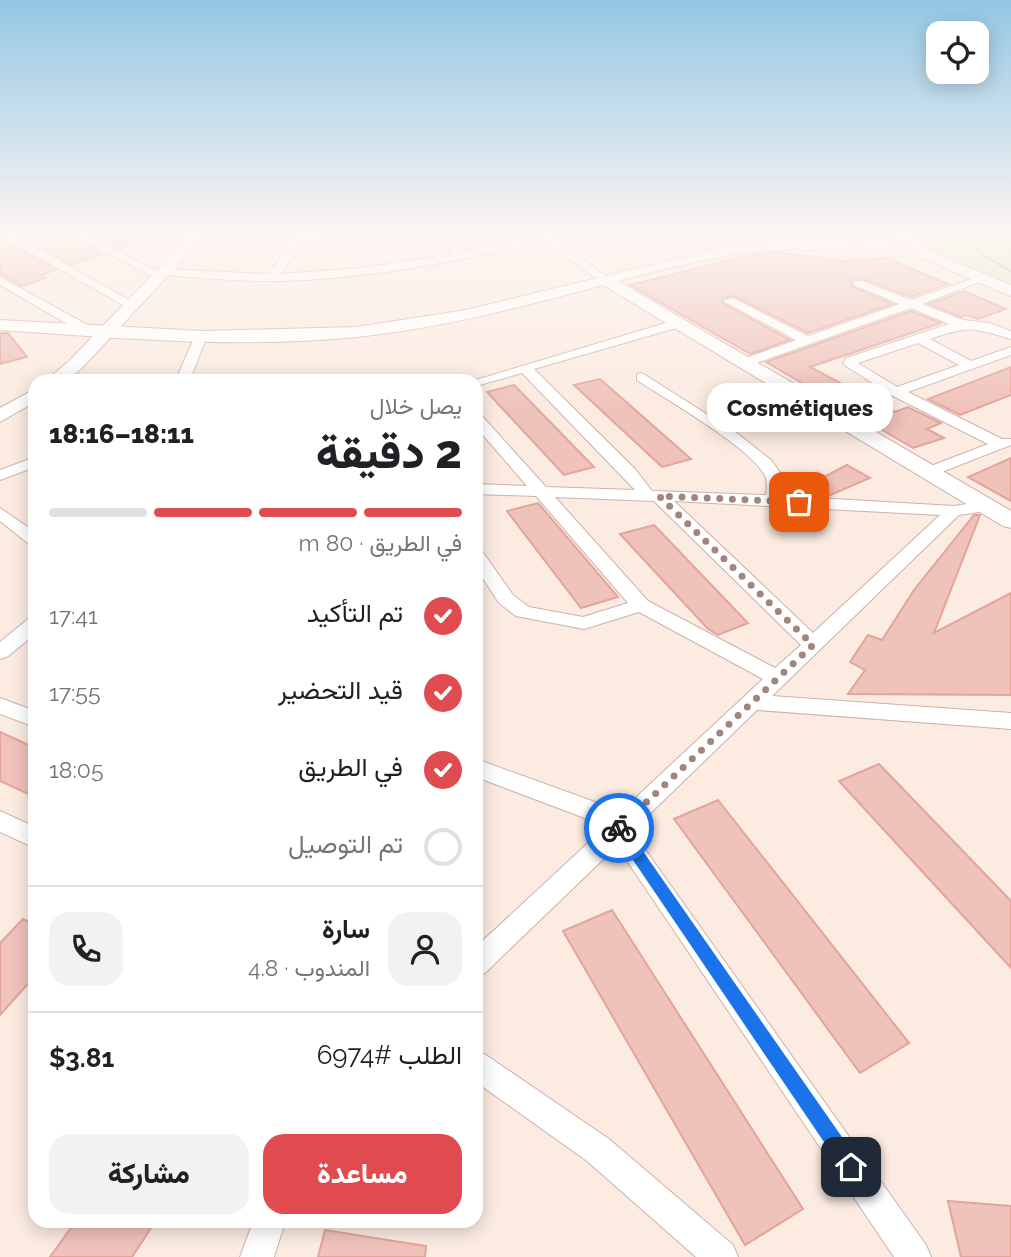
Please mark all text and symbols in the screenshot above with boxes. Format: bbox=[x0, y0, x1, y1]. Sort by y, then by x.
map controls bbox=[926, 21, 989, 84]
button: locate bbox=[926, 21, 989, 84]
callout: Cosmétiques bbox=[706, 383, 892, 432]
text: يصل خلال bbox=[370, 392, 462, 419]
text: Cosmétiques bbox=[727, 394, 873, 421]
text: 18:11–18:16 bbox=[49, 419, 194, 449]
text: 2 دقيقة bbox=[316, 425, 462, 479]
pin bbox=[769, 472, 829, 532]
icon: bag bbox=[780, 483, 818, 521]
text: في الطريق · 80 m bbox=[299, 529, 462, 556]
icon: check bbox=[424, 597, 462, 635]
text: تم التأكيد bbox=[307, 598, 403, 628]
text: 17:41 bbox=[49, 602, 98, 629]
icon: check bbox=[424, 674, 462, 712]
text: قيد التحضير bbox=[278, 675, 403, 705]
text: 17:55 bbox=[49, 679, 100, 706]
icon: check bbox=[424, 751, 462, 789]
text: في الطريق bbox=[298, 752, 403, 782]
text: 18:05 bbox=[49, 756, 103, 783]
courier bbox=[584, 793, 654, 863]
icon: bike bbox=[600, 809, 638, 847]
text: تم التوصيل bbox=[288, 829, 403, 859]
button: phone bbox=[49, 912, 123, 986]
button: person bbox=[388, 912, 462, 986]
text: سارة bbox=[322, 914, 370, 944]
text: المندوب · 4.8 bbox=[248, 954, 370, 981]
text: الطلب #6974 bbox=[317, 1040, 462, 1070]
text: $3.81 bbox=[49, 1043, 114, 1073]
button: مشاركة bbox=[49, 1134, 249, 1214]
button: مساعدة bbox=[263, 1134, 462, 1214]
pin bbox=[821, 1137, 881, 1197]
icon: home bbox=[832, 1148, 870, 1186]

